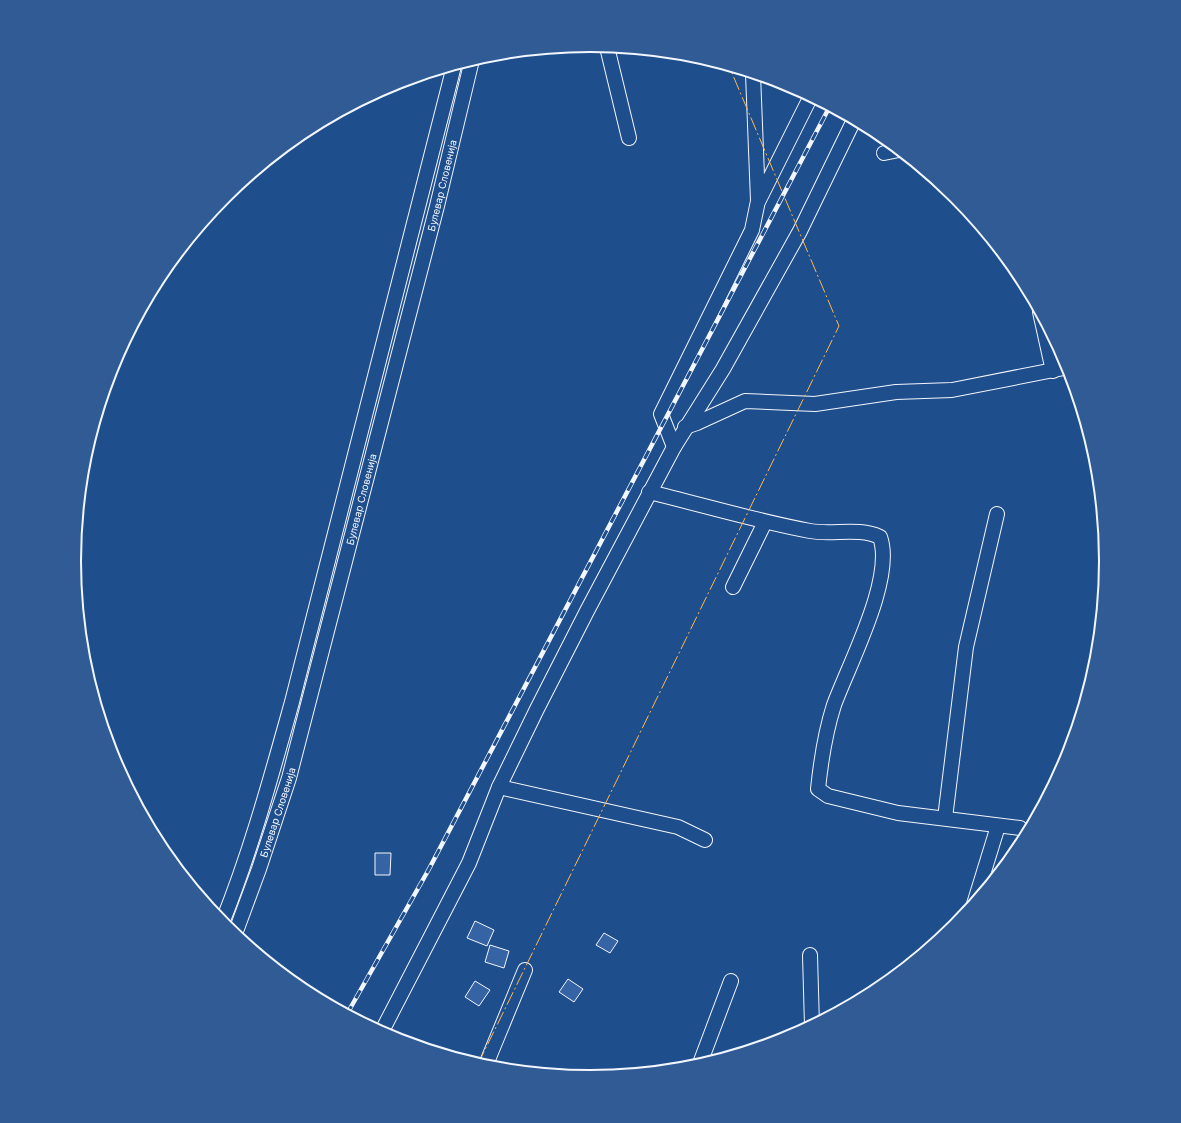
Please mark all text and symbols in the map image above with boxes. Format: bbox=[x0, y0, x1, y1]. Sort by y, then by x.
street label: Булевар Словенија bbox=[425, 138, 459, 233]
street label: Булевар Словенија bbox=[344, 452, 379, 546]
street label: Булевар Словенија bbox=[257, 766, 298, 859]

